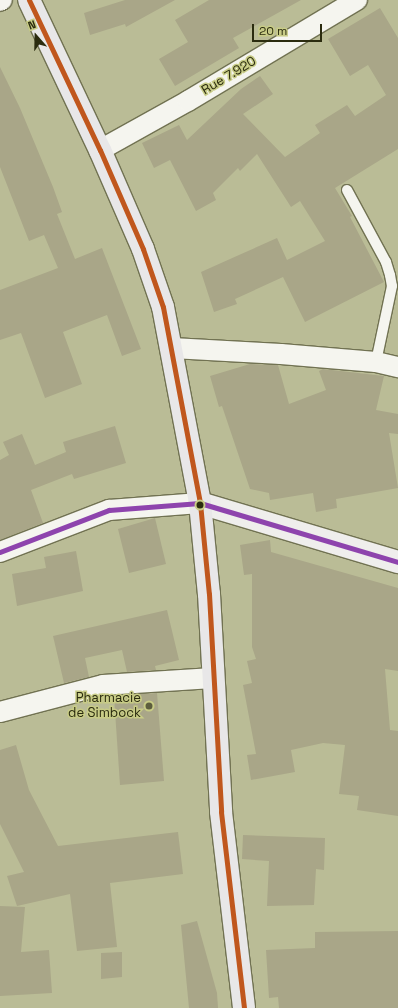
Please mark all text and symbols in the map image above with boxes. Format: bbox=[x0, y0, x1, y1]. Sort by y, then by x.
north arrow bbox=[16, 16, 56, 56]
scale bar bbox=[254, 16, 324, 42]
text: N bbox=[26, 17, 38, 33]
text: 20 m bbox=[259, 23, 287, 39]
street label: Rue 7.920 bbox=[199, 54, 259, 98]
unlabelled marker bbox=[195, 500, 205, 510]
place label: Pharmacie de Simbock bbox=[68, 691, 141, 722]
marker: Pharmacie de Simbock bbox=[144, 701, 154, 711]

